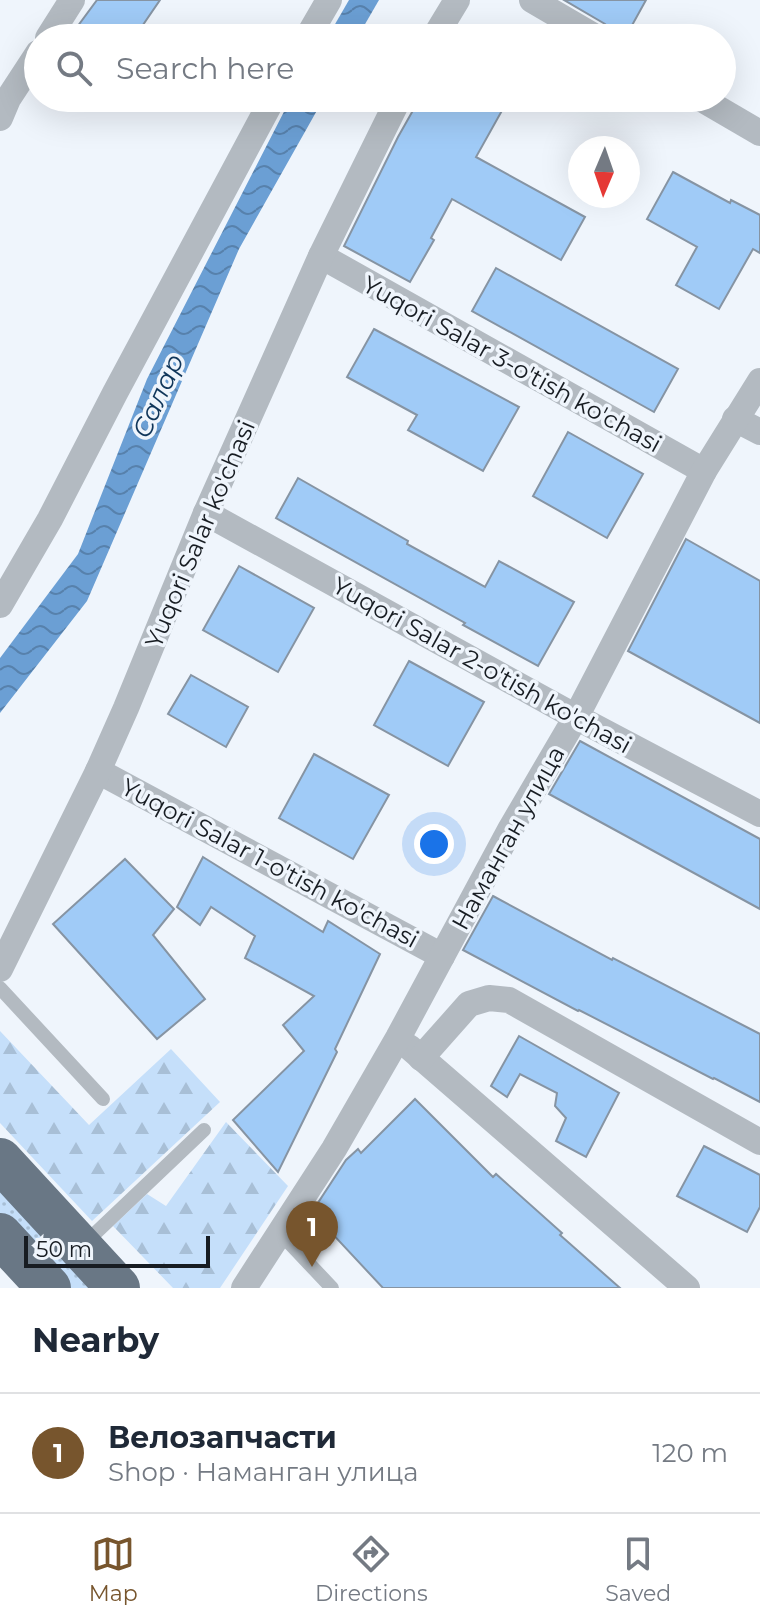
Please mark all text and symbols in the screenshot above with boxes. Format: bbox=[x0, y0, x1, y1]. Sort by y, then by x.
search box bbox=[24, 24, 736, 112]
icon: search bbox=[52, 46, 96, 90]
text: Search here bbox=[116, 50, 294, 87]
north arrow bbox=[568, 136, 640, 208]
street label: Yuqori Salar 3-o'tish ko'chasi bbox=[357, 270, 667, 458]
water label: Салар bbox=[125, 349, 191, 443]
street label: Yuqori Salar ko'chasi bbox=[139, 416, 261, 652]
street label: Yuqori Salar 2-o'tish ko'chasi bbox=[328, 571, 636, 759]
street label: Наманган улица bbox=[445, 741, 571, 935]
street label: Yuqori Salar 1-o'tish ko'chasi bbox=[116, 772, 424, 954]
your location bbox=[414, 824, 454, 864]
pin: 1 bbox=[286, 1201, 338, 1267]
scale bar bbox=[24, 1232, 210, 1268]
text: 50 m bbox=[36, 1236, 92, 1263]
text: Nearby bbox=[32, 1319, 159, 1361]
text: Велозапчасти bbox=[108, 1419, 337, 1456]
text: 1 bbox=[53, 1437, 63, 1469]
text: 120 m bbox=[652, 1437, 728, 1469]
text: Shop · Наманган улица bbox=[108, 1456, 418, 1488]
tab: Map bbox=[89, 1532, 138, 1607]
tab: Directions bbox=[315, 1532, 428, 1607]
tab: Saved bbox=[605, 1532, 671, 1607]

